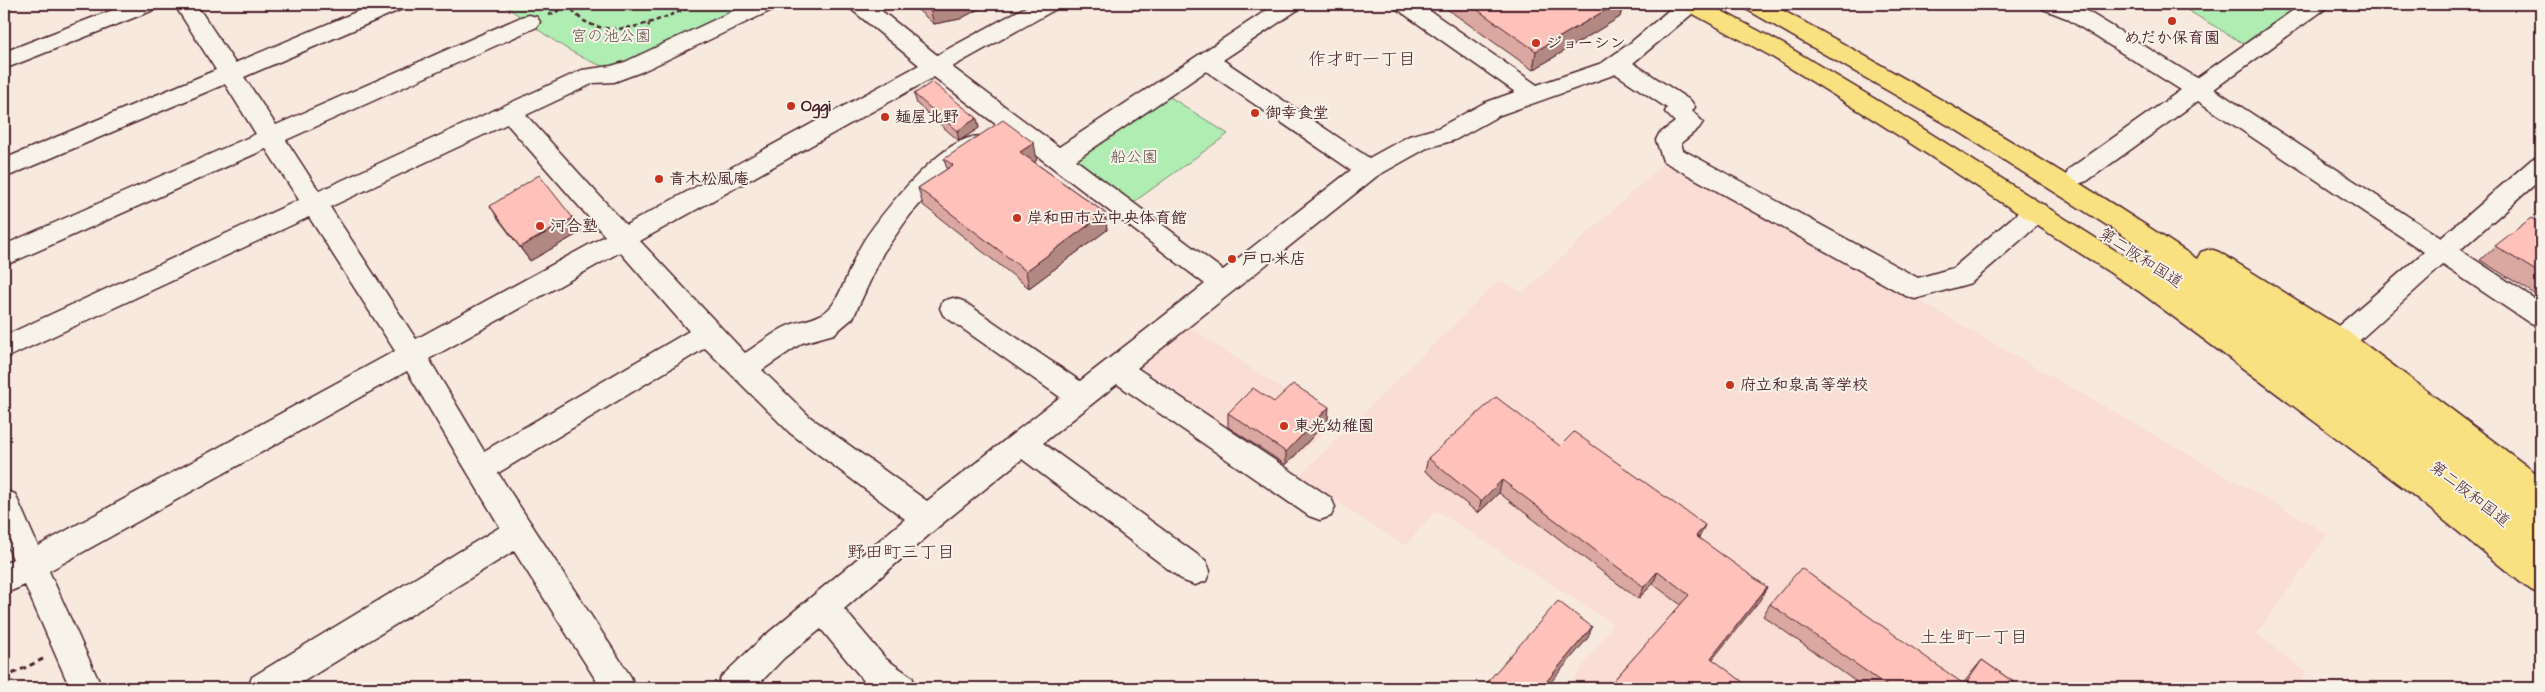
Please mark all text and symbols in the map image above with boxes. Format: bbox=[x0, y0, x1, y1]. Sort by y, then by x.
marker: めだか保育園 bbox=[2166, 15, 2178, 27]
park label: 宮の池公園 bbox=[571, 25, 651, 47]
place label: めだか保育園 bbox=[2124, 27, 2220, 49]
place label: ジョーシン bbox=[1546, 32, 1626, 54]
marker: ジョーシン bbox=[1530, 37, 1542, 49]
district label: 作才町一丁目 bbox=[1308, 47, 1416, 72]
place label: Oggi bbox=[801, 95, 831, 119]
marker: Oggi bbox=[785, 100, 797, 112]
place label: 御幸食堂 bbox=[1265, 102, 1329, 124]
place label: 麺屋北野 bbox=[895, 106, 959, 128]
marker: 御幸食堂 bbox=[1249, 107, 1261, 119]
marker: 麺屋北野 bbox=[879, 111, 891, 123]
park label: 船公園 bbox=[1110, 146, 1158, 168]
place label: 青木松風庵 bbox=[669, 168, 749, 190]
marker: 青木松風庵 bbox=[653, 173, 665, 185]
place label: 岸和田市立中央体育館 bbox=[1027, 207, 1187, 229]
marker: 岸和田市立中央体育館 bbox=[1011, 212, 1023, 224]
place label: 河合塾 bbox=[550, 215, 598, 237]
marker: 河合塾 bbox=[534, 220, 546, 232]
street label: 第二阪和国道 bbox=[2095, 223, 2187, 293]
place label: 戸口米店 bbox=[1242, 248, 1306, 270]
marker: 戸口米店 bbox=[1226, 253, 1238, 265]
place label: 府立和泉高等学校 bbox=[1740, 374, 1868, 396]
marker: 府立和泉高等学校 bbox=[1724, 379, 1736, 391]
place label: 東光幼稚園 bbox=[1294, 415, 1374, 437]
marker: 東光幼稚園 bbox=[1278, 420, 1290, 432]
street label: 第二阪和国道 bbox=[2425, 456, 2515, 532]
district label: 野田町三丁目 bbox=[847, 540, 955, 565]
district label: 土生町一丁目 bbox=[1920, 625, 2028, 650]

